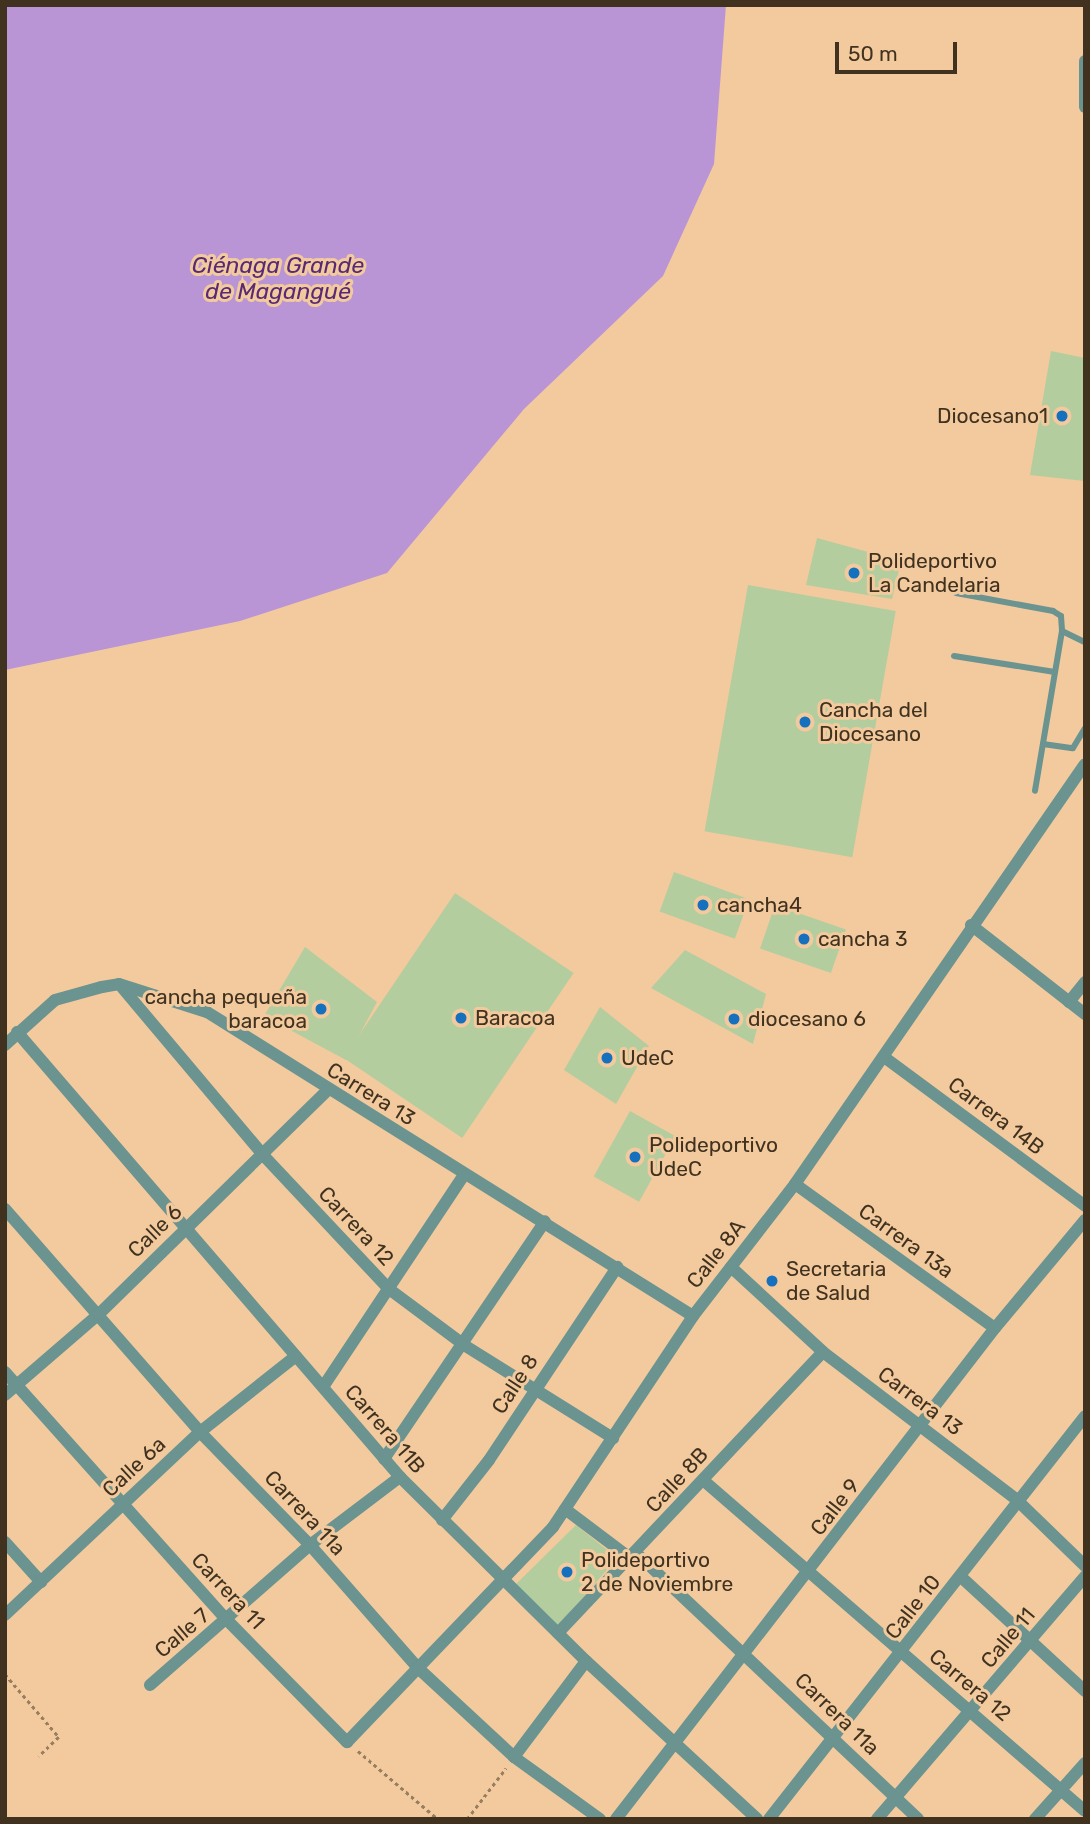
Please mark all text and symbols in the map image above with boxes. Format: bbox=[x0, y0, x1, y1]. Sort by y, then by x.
scale bar bbox=[838, 28, 960, 72]
text: 50 m bbox=[848, 41, 898, 66]
water label: Ciénaga Grande de Magangué bbox=[192, 251, 364, 305]
place label: Diocesano1 bbox=[937, 403, 1048, 429]
marker: Diocesano1 bbox=[1054, 408, 1070, 424]
place label: Polideportivo La Candelaria bbox=[868, 548, 1000, 598]
marker: Polideportivo La Candelaria bbox=[846, 565, 862, 581]
place label: Cancha del Diocesano bbox=[819, 697, 928, 747]
marker: Cancha del Diocesano bbox=[797, 714, 813, 730]
place label: cancha4 bbox=[717, 892, 802, 918]
marker: cancha4 bbox=[695, 897, 711, 913]
place label: cancha 3 bbox=[818, 926, 908, 952]
marker: cancha 3 bbox=[796, 931, 812, 947]
place label: cancha pequeña baracoa bbox=[144, 984, 307, 1034]
marker: cancha pequeña baracoa bbox=[313, 1001, 329, 1017]
place label: Baracoa bbox=[475, 1005, 555, 1031]
place label: diocesano 6 bbox=[748, 1006, 866, 1032]
marker: Baracoa bbox=[453, 1010, 469, 1026]
marker: diocesano 6 bbox=[726, 1011, 742, 1027]
place label: UdeC bbox=[621, 1045, 674, 1071]
marker: UdeC bbox=[599, 1050, 615, 1066]
street label: Carrera 13 bbox=[322, 1057, 420, 1131]
street label: Carrera 14B bbox=[943, 1072, 1049, 1160]
place label: Polideportivo UdeC bbox=[649, 1132, 778, 1182]
marker: Polideportivo UdeC bbox=[627, 1149, 643, 1165]
street label: Carrera 12 bbox=[313, 1181, 399, 1271]
street label: Carrera 13a bbox=[854, 1198, 958, 1284]
street label: Calle 6 bbox=[123, 1199, 187, 1263]
street label: Calle 8A bbox=[681, 1215, 751, 1293]
place label: Secretaria de Salud bbox=[786, 1256, 886, 1306]
marker: Secretaria de Salud bbox=[764, 1273, 780, 1289]
street label: Calle 8 bbox=[486, 1349, 544, 1419]
street label: Carrera 13 bbox=[873, 1361, 967, 1441]
street label: Carrera 11B bbox=[340, 1379, 430, 1479]
street label: Calle 6a bbox=[97, 1432, 171, 1502]
street label: Calle 8B bbox=[640, 1442, 714, 1518]
street label: Carrera 11a bbox=[259, 1465, 351, 1561]
street label: Calle 9 bbox=[805, 1474, 865, 1540]
street label: Carrera 11 bbox=[186, 1547, 270, 1635]
place label: Polideportivo 2 de Noviembre bbox=[581, 1547, 733, 1597]
marker: Polideportivo 2 de Noviembre bbox=[559, 1564, 575, 1580]
street label: Calle 10 bbox=[880, 1570, 946, 1644]
street label: Calle 7 bbox=[150, 1603, 214, 1663]
street label: Calle 11 bbox=[976, 1603, 1040, 1673]
street label: Carrera 12 bbox=[924, 1644, 1016, 1726]
street label: Carrera 11a bbox=[790, 1668, 884, 1760]

